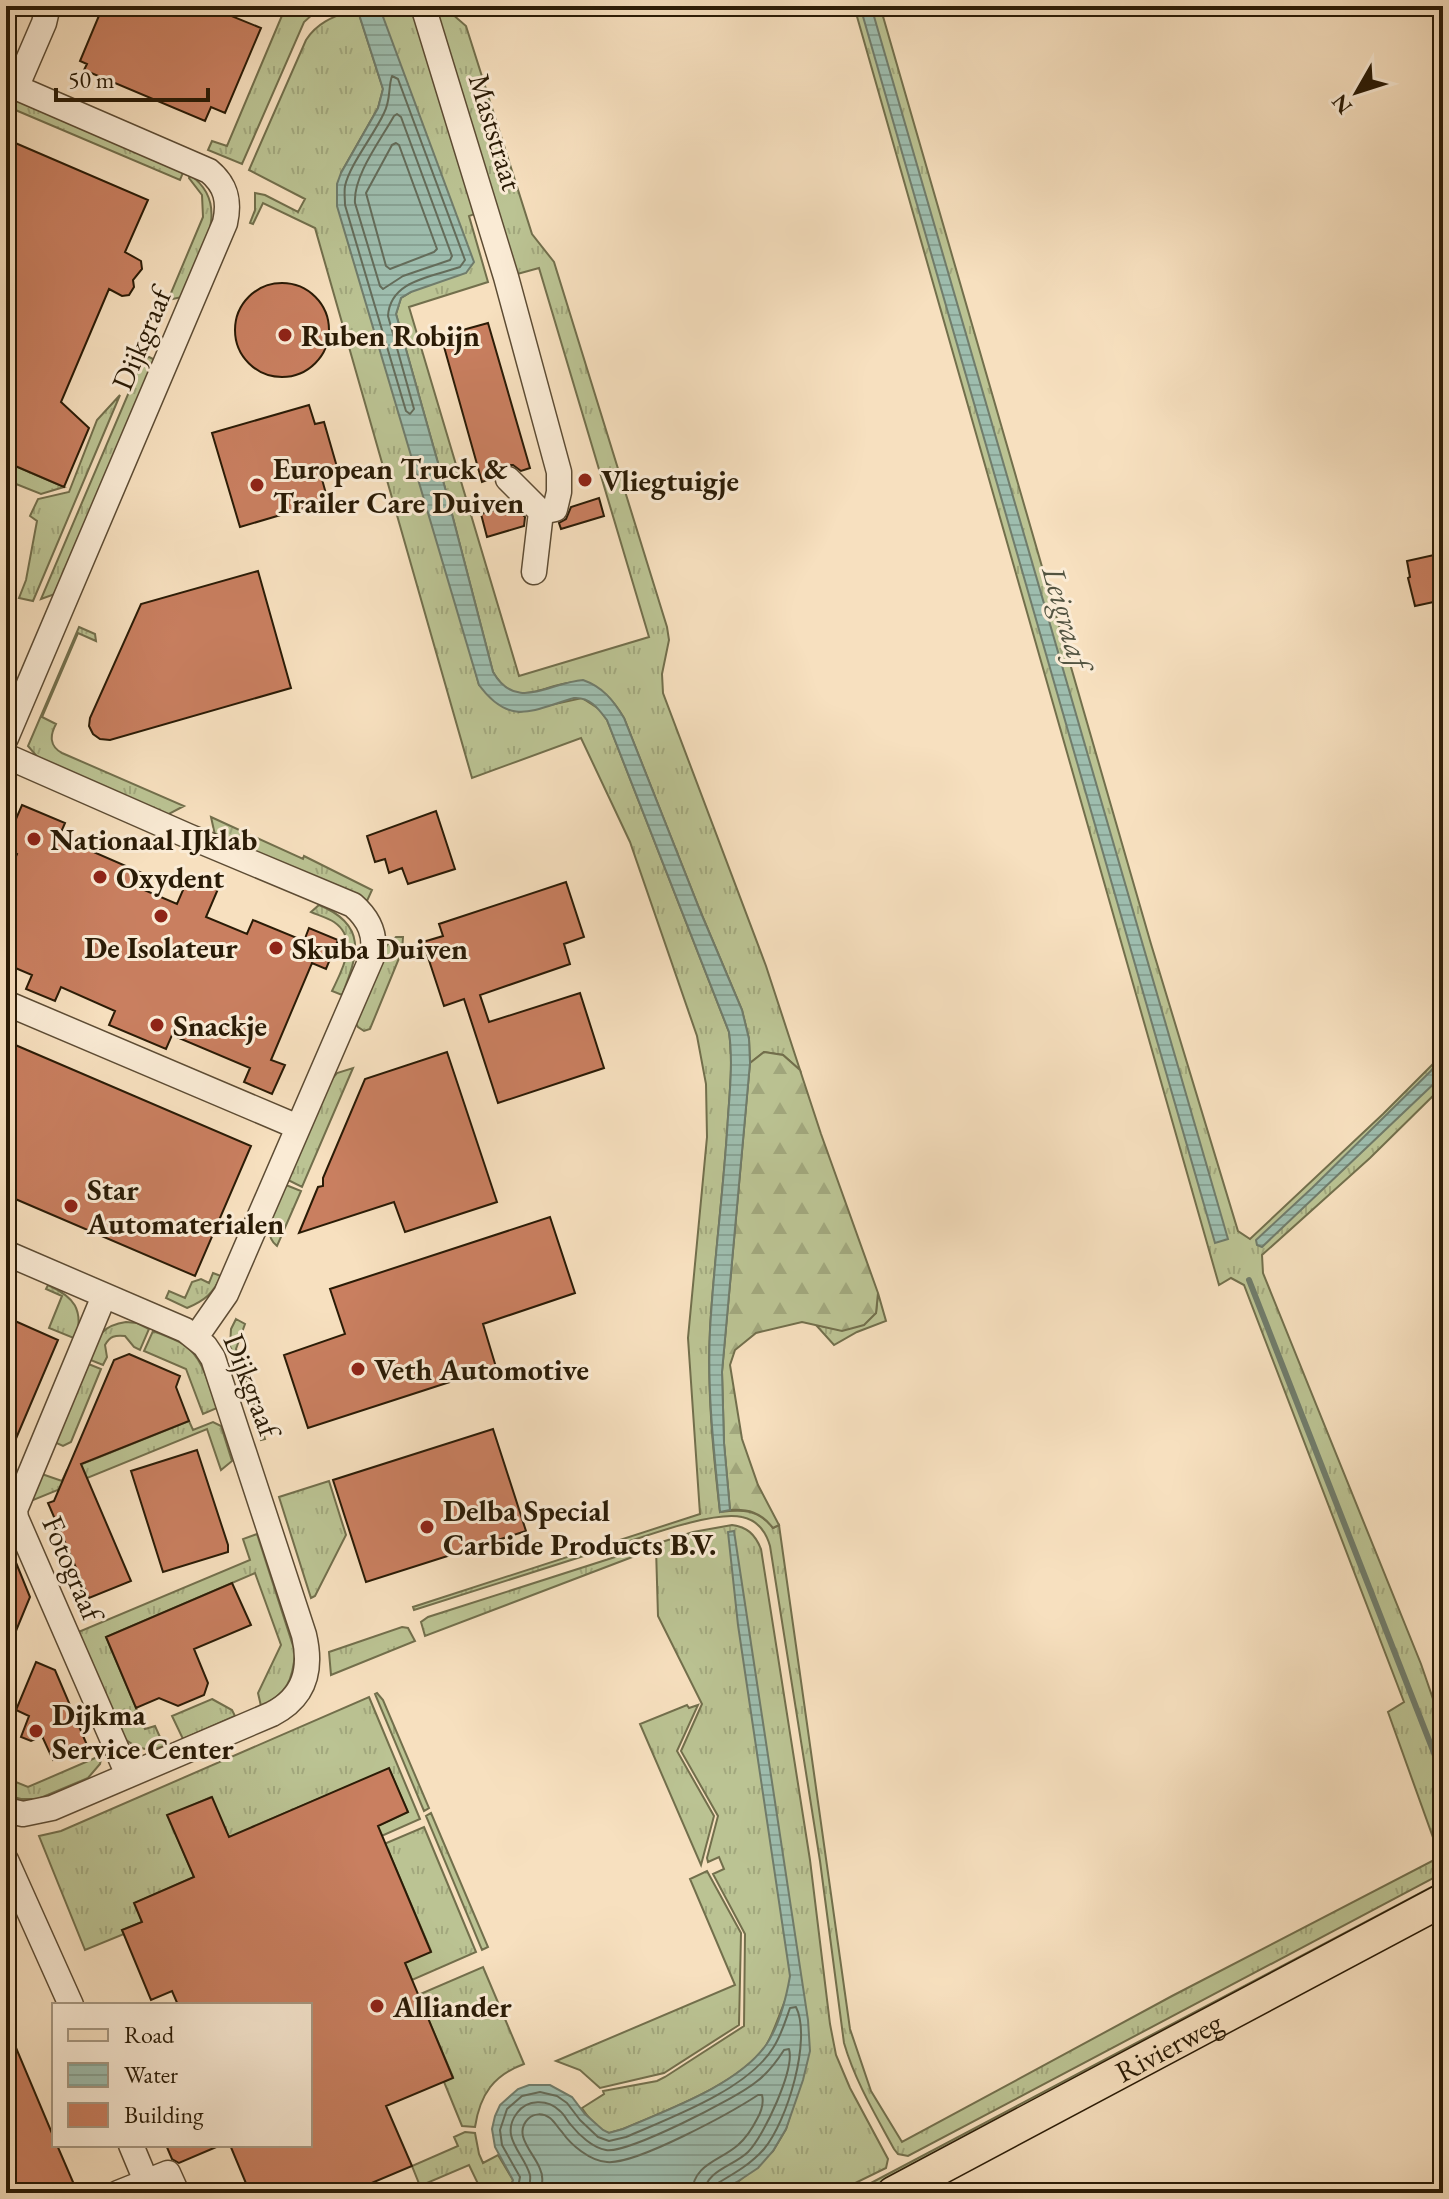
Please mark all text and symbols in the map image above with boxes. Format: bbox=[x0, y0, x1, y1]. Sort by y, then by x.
scale bar bbox=[56, 52, 208, 102]
north arrow bbox=[1317, 52, 1397, 132]
text: 50 m bbox=[68, 64, 115, 95]
street label: Maststraat bbox=[460, 69, 532, 196]
text: N bbox=[1325, 88, 1359, 120]
street label: Dijkgraaf bbox=[102, 279, 181, 396]
place label: Ruben Robijn bbox=[301, 316, 480, 355]
marker: Ruben Robijn bbox=[276, 326, 294, 344]
place label: European Truck & Trailer Care Duiven bbox=[273, 449, 524, 522]
place label: Vliegtuigje bbox=[601, 461, 739, 500]
marker: Vliegtuigje bbox=[576, 471, 594, 489]
marker: European Truck & Trailer Care Duiven bbox=[248, 476, 266, 494]
water label: Leigraaf bbox=[1032, 560, 1103, 680]
place label: Nationaal IJklab bbox=[50, 820, 257, 859]
marker: Nationaal IJklab bbox=[25, 830, 43, 848]
place label: Oxydent bbox=[116, 858, 225, 897]
marker: Oxydent bbox=[91, 868, 109, 886]
marker: De Isolateur bbox=[152, 907, 170, 925]
place label: De Isolateur bbox=[84, 928, 238, 967]
place label: Skuba Duiven bbox=[292, 929, 468, 968]
marker: Skuba Duiven bbox=[267, 939, 285, 957]
place label: Snackje bbox=[173, 1006, 267, 1045]
marker: Snackje bbox=[148, 1016, 166, 1034]
place label: Star Automaterialen bbox=[86, 1170, 284, 1243]
marker: Star Automaterialen bbox=[62, 1197, 80, 1215]
street label: Dijkgraaf bbox=[215, 1328, 291, 1445]
place label: Veth Automotive bbox=[374, 1350, 589, 1389]
marker: Veth Automotive bbox=[349, 1360, 367, 1378]
place label: Delba Special Carbide Products B.V. bbox=[443, 1491, 716, 1564]
street label: Fotograaf bbox=[34, 1510, 114, 1629]
marker: Delba Special Carbide Products B.V. bbox=[418, 1518, 436, 1536]
place label: Dijkma Service Center bbox=[52, 1695, 234, 1768]
marker: Dijkma Service Center bbox=[27, 1722, 45, 1740]
place label: Alliander bbox=[392, 1987, 512, 2026]
marker: Alliander bbox=[368, 1997, 386, 2015]
street label: Rivierweg bbox=[1108, 2001, 1229, 2091]
legend bbox=[52, 2003, 312, 2147]
text: Road bbox=[124, 2019, 175, 2050]
text: Water bbox=[124, 2059, 178, 2090]
text: Building bbox=[124, 2099, 204, 2130]

